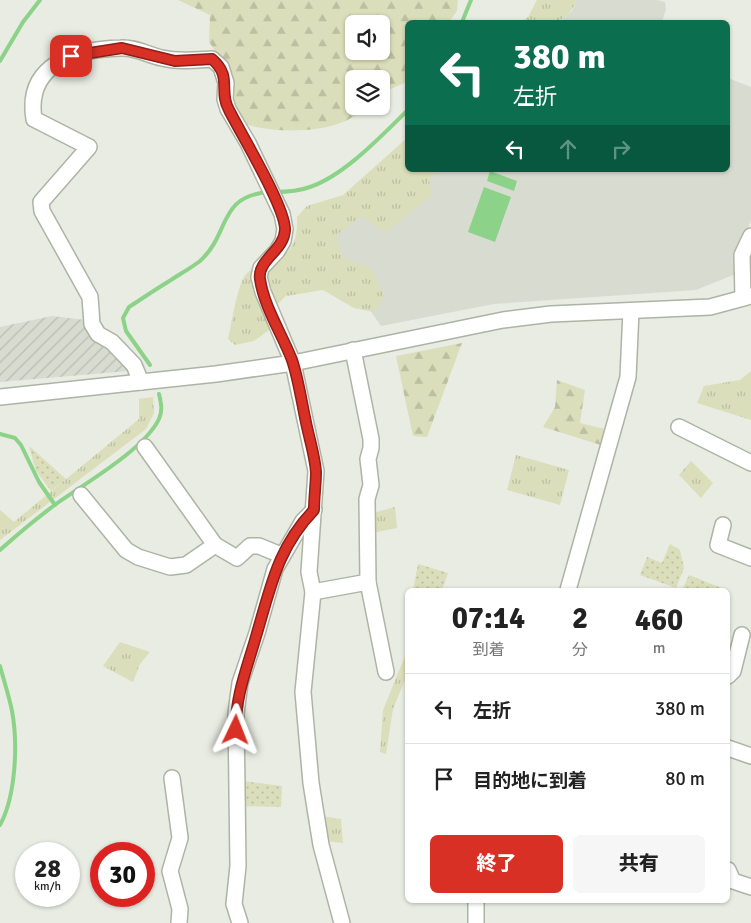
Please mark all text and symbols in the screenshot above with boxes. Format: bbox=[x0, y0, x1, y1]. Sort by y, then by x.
map controls bbox=[345, 15, 390, 115]
button: sound bbox=[345, 15, 390, 60]
pin bbox=[50, 35, 92, 77]
text: 380 m bbox=[513, 35, 606, 78]
icon: left bbox=[430, 40, 495, 105]
icon: arrive bbox=[57, 42, 85, 70]
button: layers bbox=[345, 70, 390, 115]
text: 左折 bbox=[513, 83, 557, 110]
icon: left bbox=[501, 135, 529, 163]
icon: ahead bbox=[554, 135, 582, 163]
icon: right bbox=[607, 135, 635, 163]
text: 07:14 bbox=[452, 600, 525, 637]
text: 2 bbox=[572, 600, 588, 637]
text: 460 bbox=[635, 602, 683, 639]
text: m bbox=[653, 638, 665, 658]
text: 到着 bbox=[472, 640, 504, 660]
text: 分 bbox=[572, 640, 588, 660]
icon: left bbox=[430, 695, 458, 723]
text: 380 m bbox=[655, 697, 705, 721]
text: 左折 bbox=[473, 699, 511, 723]
position arrow bbox=[209, 703, 261, 755]
icon: arrive bbox=[430, 765, 458, 793]
text: 80 m bbox=[665, 767, 705, 791]
text: 目的地に到着 bbox=[473, 769, 587, 793]
button: 終了 bbox=[430, 835, 563, 893]
button: 共有 bbox=[573, 835, 705, 893]
speed limit sign: 30 bbox=[90, 842, 155, 907]
text: 28 bbox=[34, 853, 61, 884]
text: km/h bbox=[34, 879, 61, 894]

